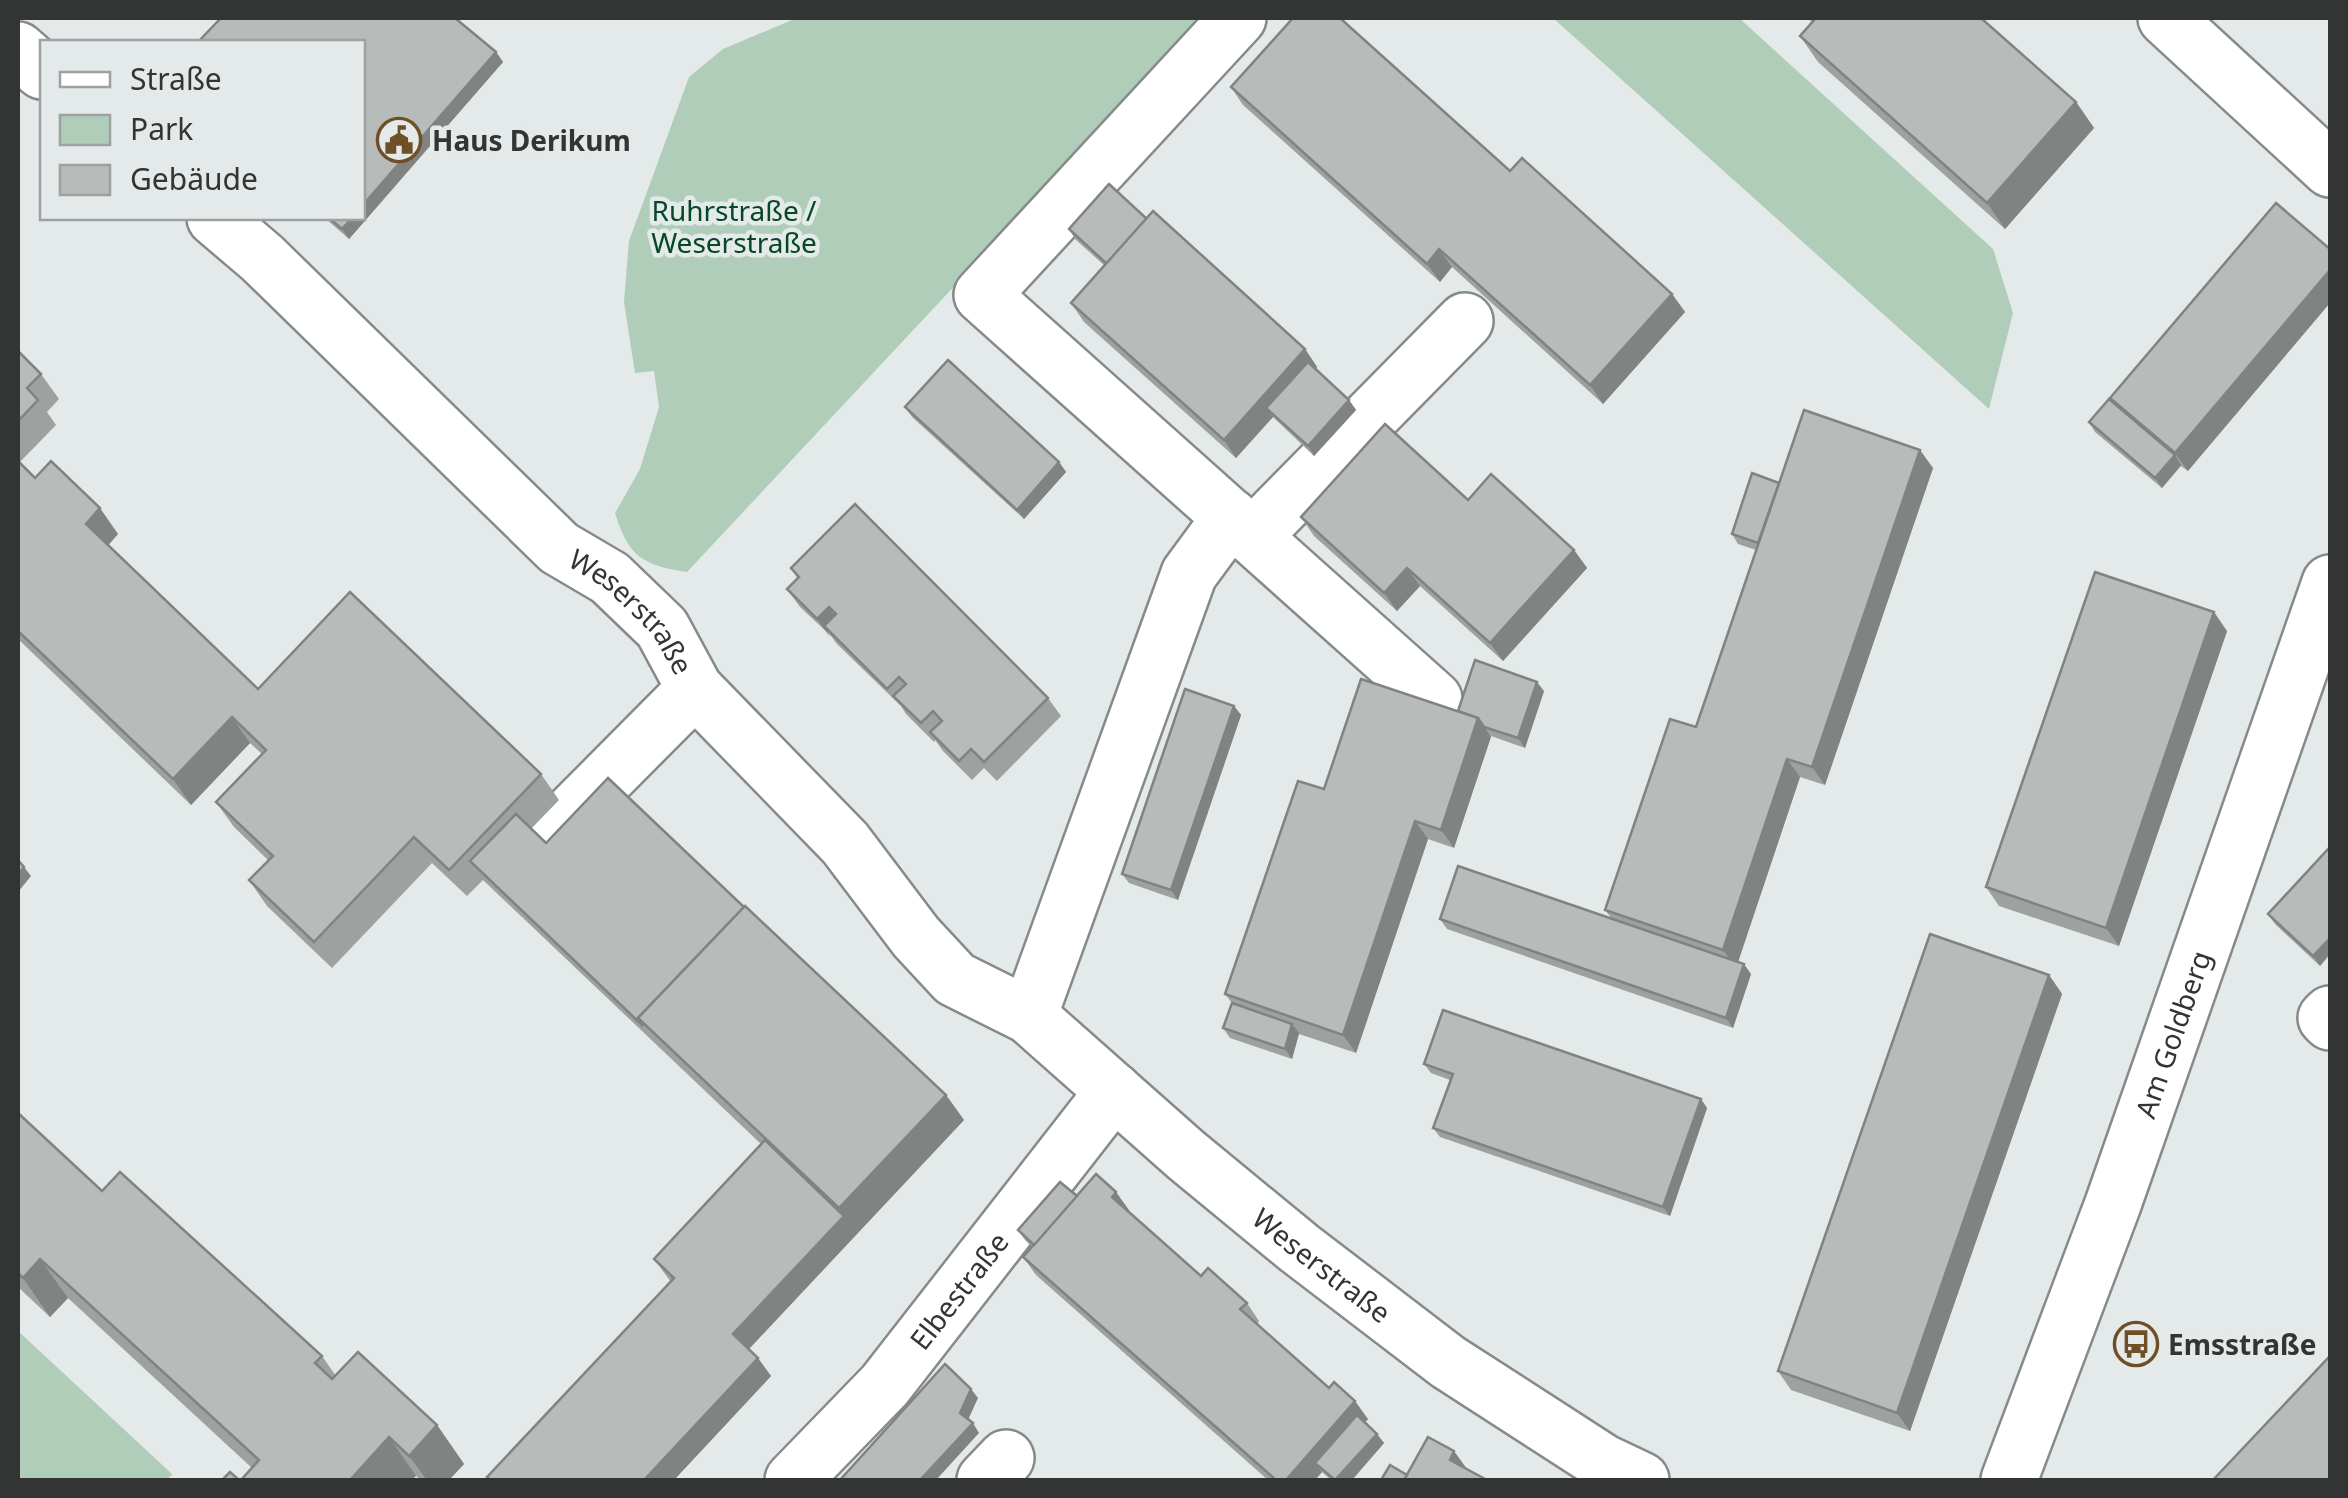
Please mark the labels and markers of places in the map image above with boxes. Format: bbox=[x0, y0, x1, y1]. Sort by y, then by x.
public building icon: Haus Derikum bbox=[376, 117, 422, 163]
place label: Haus Derikum bbox=[432, 121, 631, 159]
bus stop icon: Emsstraße bbox=[2113, 1321, 2159, 1367]
place label: Emsstraße bbox=[2168, 1325, 2316, 1363]

